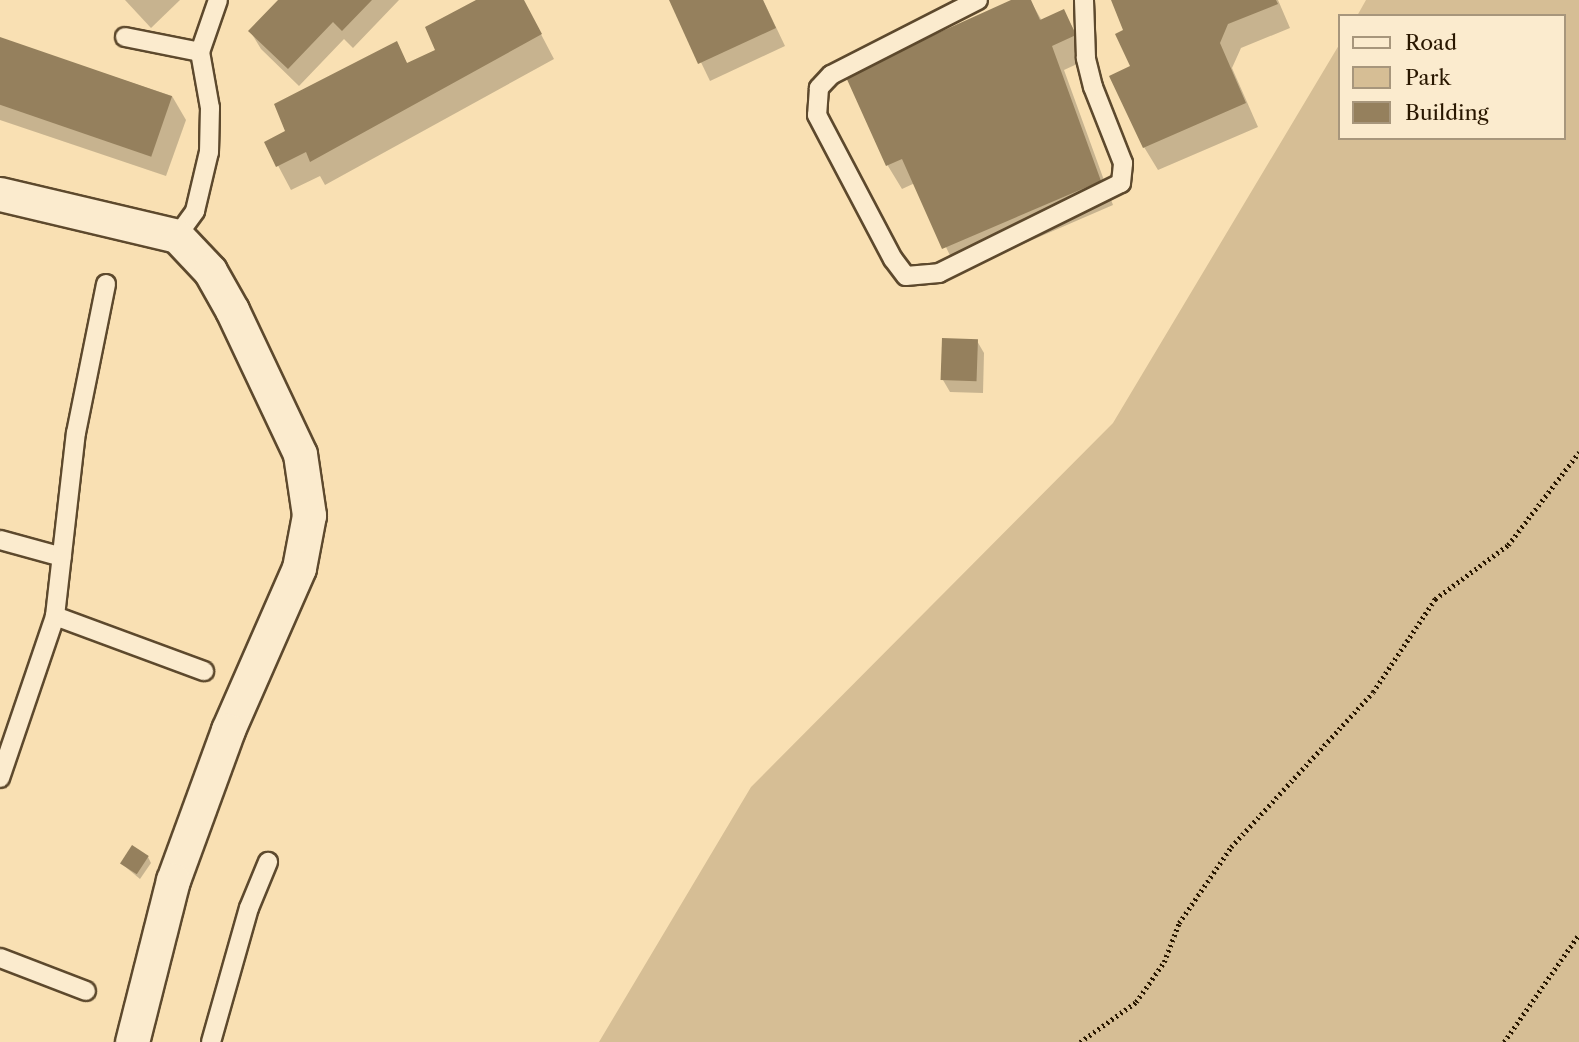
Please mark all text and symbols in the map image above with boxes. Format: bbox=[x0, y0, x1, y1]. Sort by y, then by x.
legend bbox=[1338, 14, 1565, 140]
text: Road bbox=[1405, 30, 1457, 55]
text: Park bbox=[1405, 65, 1451, 90]
text: Building bbox=[1405, 100, 1489, 125]

